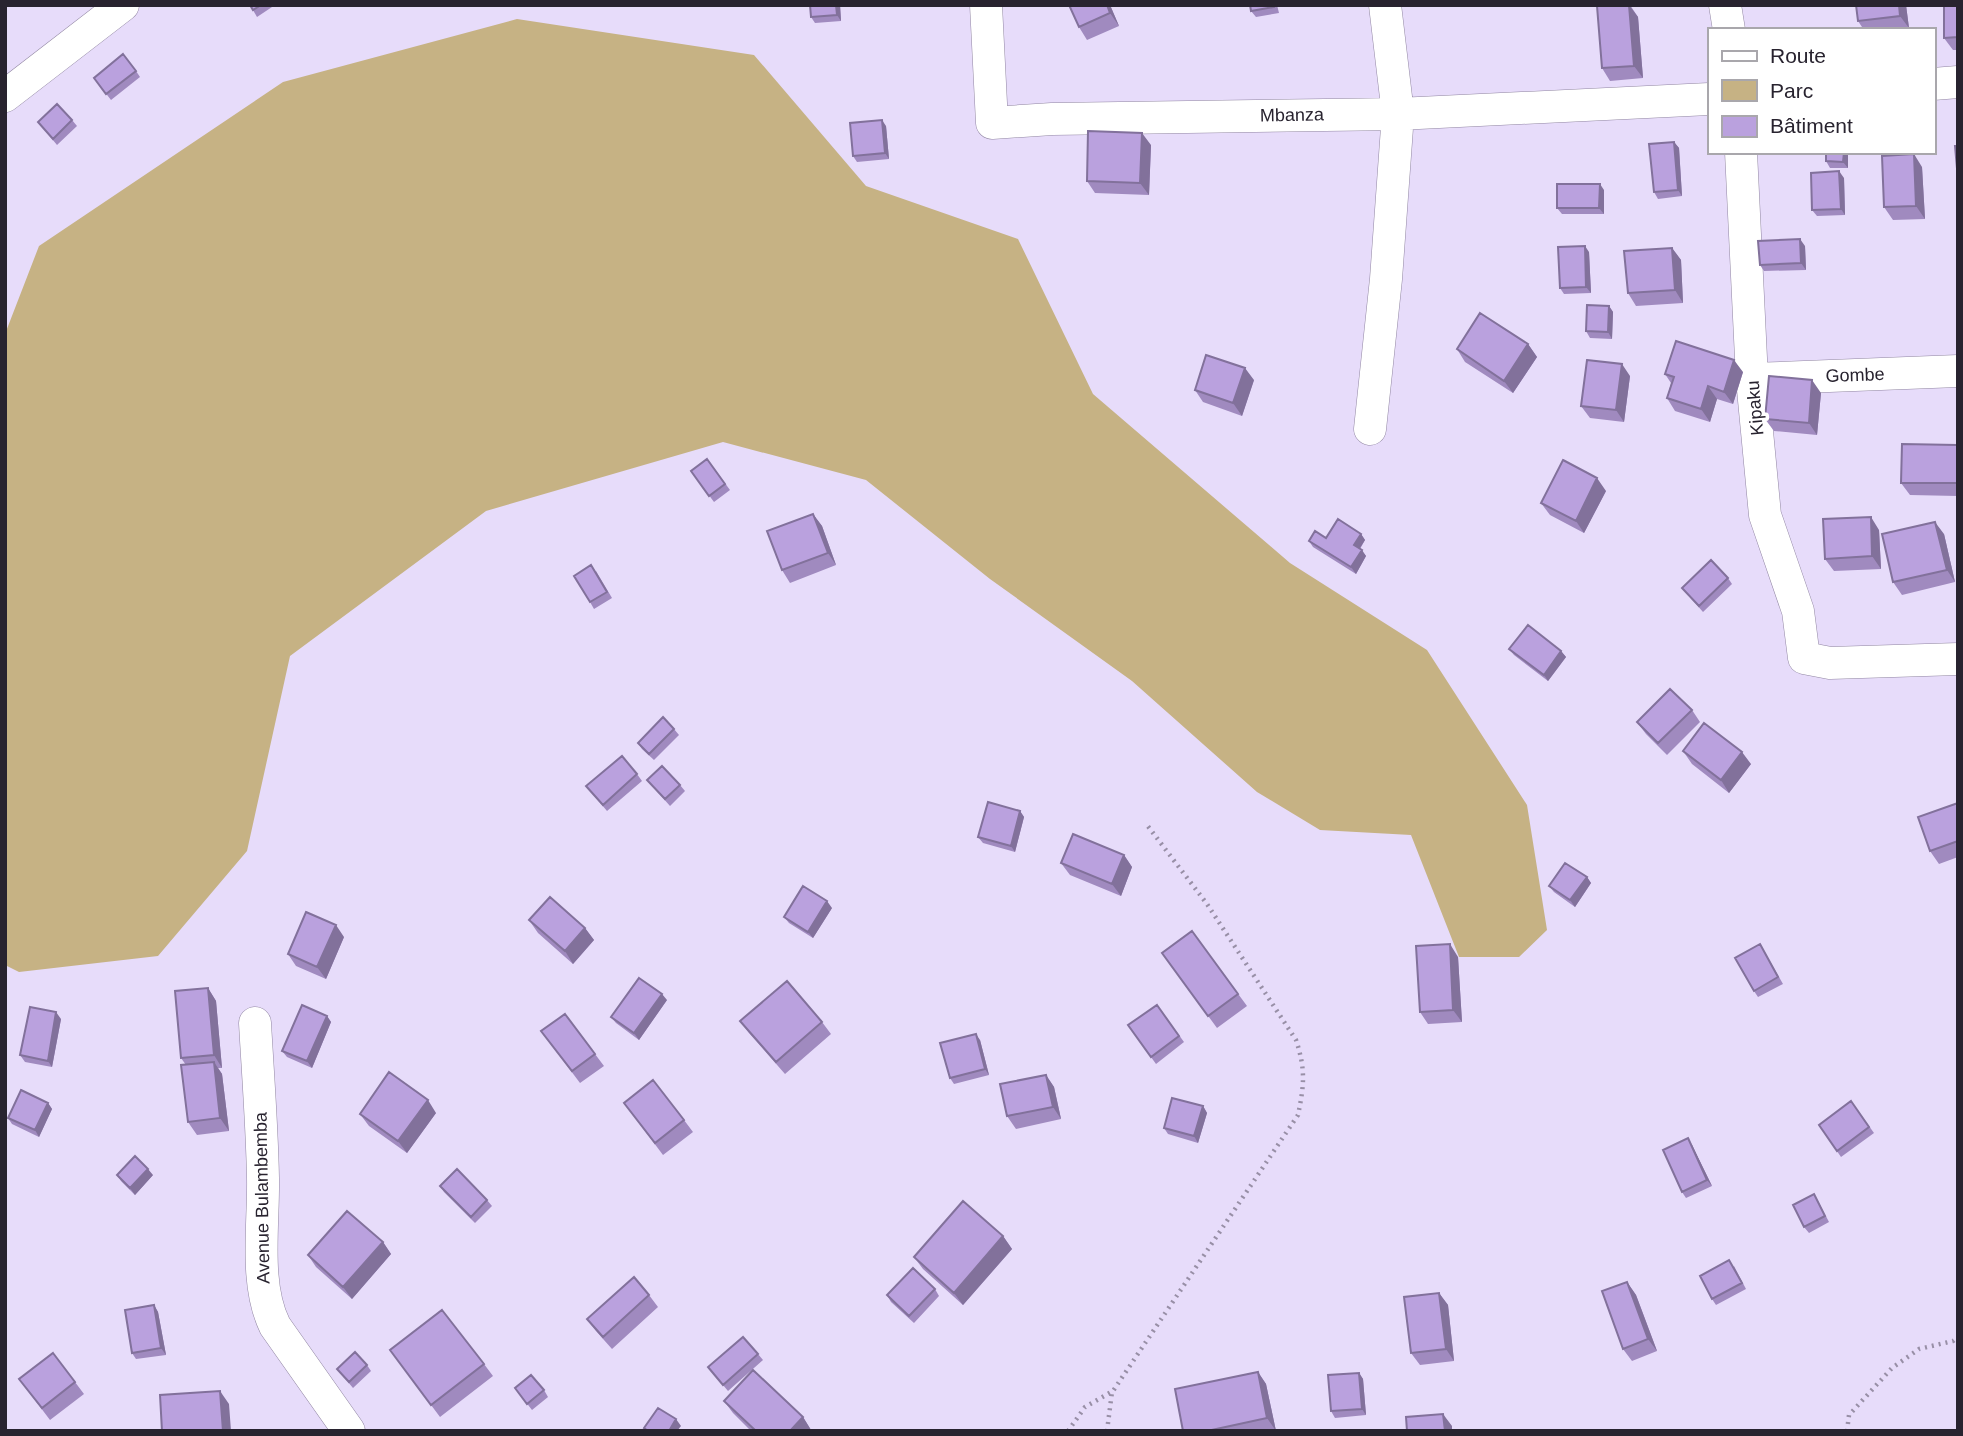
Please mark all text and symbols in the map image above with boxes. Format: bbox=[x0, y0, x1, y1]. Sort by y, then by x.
legend bbox=[1708, 28, 1935, 154]
text: Route bbox=[1770, 44, 1826, 67]
text: Parc bbox=[1770, 79, 1813, 102]
street label: Mbanza bbox=[1260, 104, 1325, 126]
text: Bâtiment bbox=[1770, 114, 1853, 137]
street label: Gombe bbox=[1825, 364, 1885, 386]
street label: Kipaku bbox=[1743, 380, 1767, 436]
street label: Avenue Bulambemba bbox=[250, 1111, 273, 1284]

